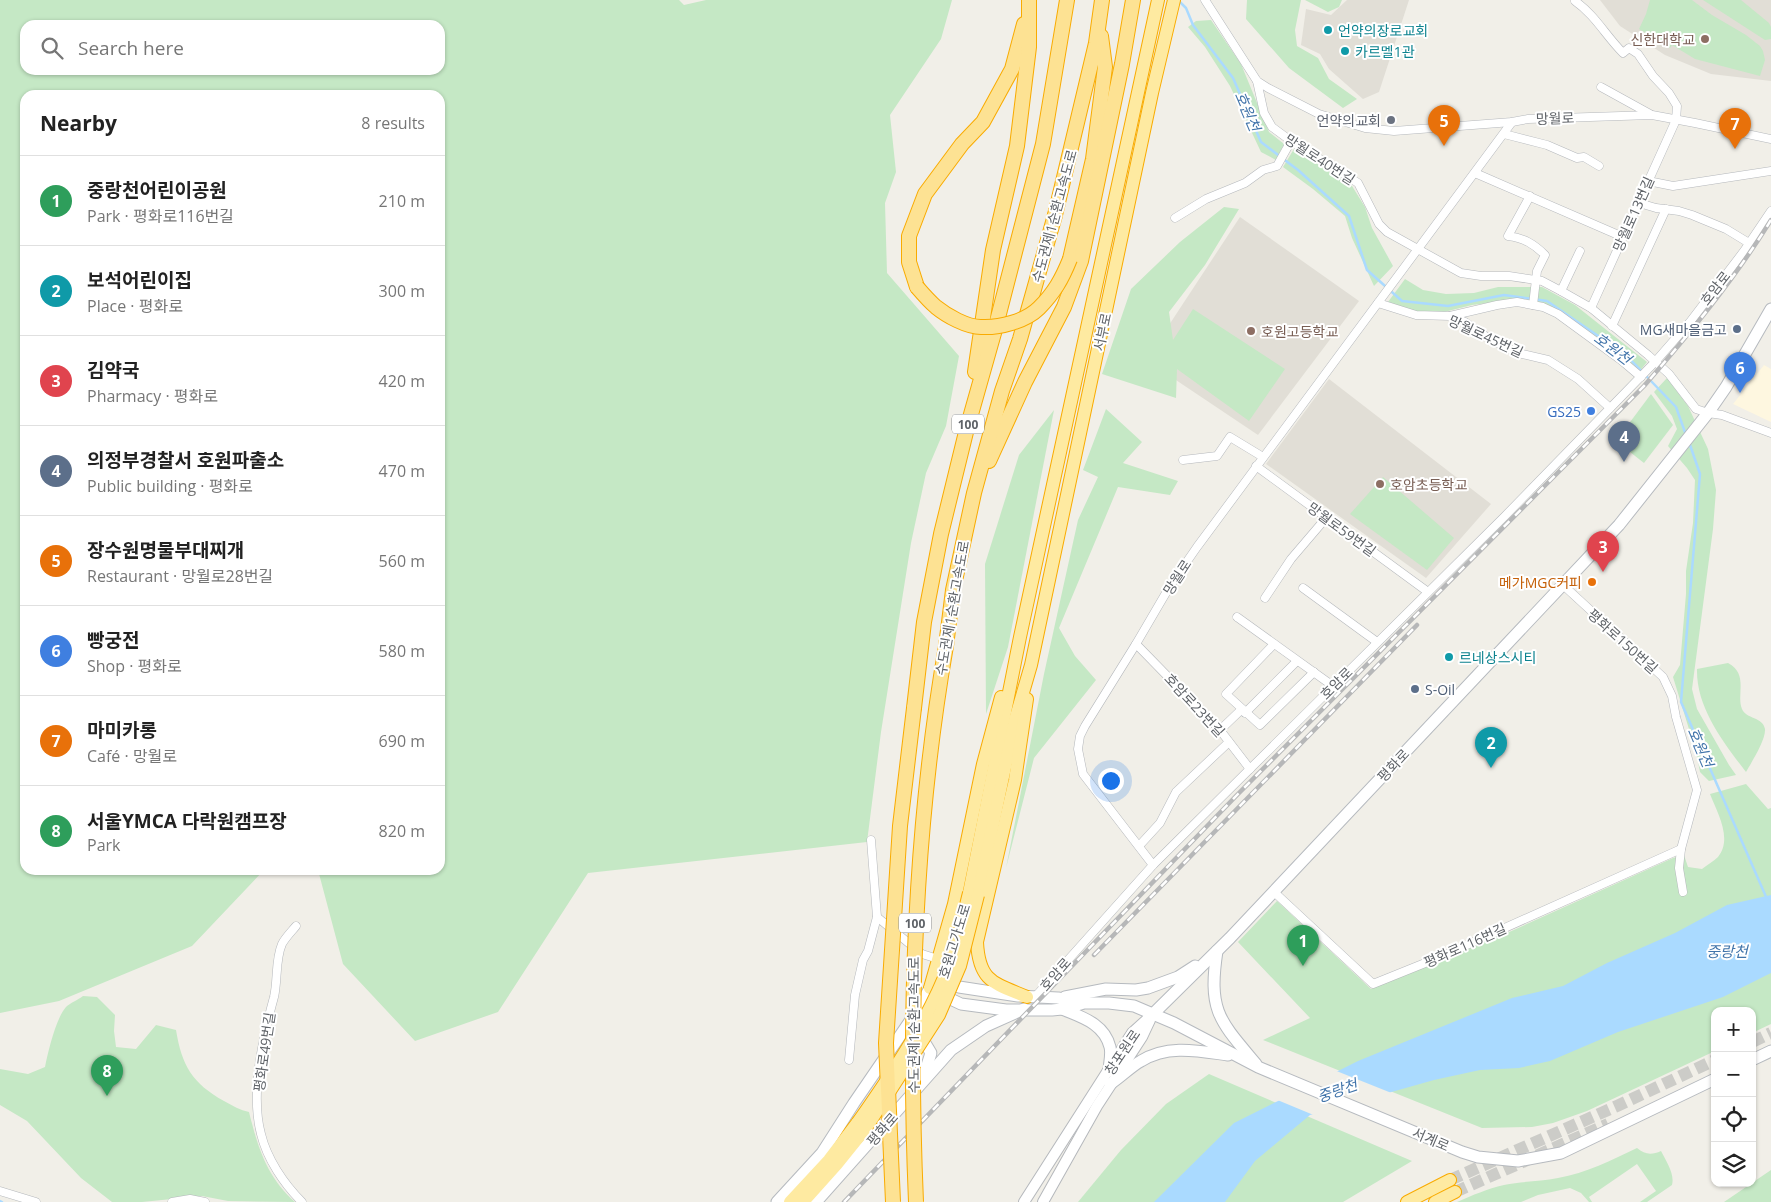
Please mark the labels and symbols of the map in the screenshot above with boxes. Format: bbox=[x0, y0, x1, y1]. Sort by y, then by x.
place label: 언약의장로교회 bbox=[1338, 21, 1428, 40]
marker: 언약의장로교회 bbox=[1322, 24, 1334, 36]
place label: 신한대학교 bbox=[1631, 30, 1695, 49]
marker: 신한대학교 bbox=[1699, 33, 1711, 45]
place label: 카르멜1관 bbox=[1355, 42, 1415, 61]
marker: 카르멜1관 bbox=[1339, 45, 1351, 57]
water label: 호원천 bbox=[1231, 88, 1266, 136]
pin: 5 bbox=[1428, 105, 1460, 146]
street label: 망월로 bbox=[1535, 108, 1575, 128]
pin: 7 bbox=[1719, 108, 1751, 149]
place label: 언약의교회 bbox=[1317, 111, 1381, 130]
marker: 언약의교회 bbox=[1385, 114, 1397, 126]
street label: 망월로40번길 bbox=[1281, 129, 1359, 189]
street label: 수도권제1순환고속도로 bbox=[1027, 147, 1081, 285]
street label: 망월로13번길 bbox=[1608, 173, 1658, 255]
street label: 호암로 bbox=[1696, 267, 1734, 309]
street label: 망월로45번길 bbox=[1446, 310, 1526, 362]
street label: 서부로 bbox=[1089, 311, 1115, 353]
place label: MG새마을금고 bbox=[1640, 320, 1727, 339]
place label: 호원고등학교 bbox=[1261, 322, 1338, 341]
marker: MG새마을금고 bbox=[1731, 323, 1743, 335]
marker: 호원고등학교 bbox=[1245, 325, 1257, 337]
water label: 호원천 bbox=[1590, 328, 1637, 370]
pin: 6 bbox=[1724, 352, 1756, 393]
place label: GS25 bbox=[1547, 402, 1581, 421]
marker: GS25 bbox=[1585, 405, 1597, 417]
road number: 100 bbox=[952, 414, 984, 434]
pin: 4 bbox=[1608, 421, 1640, 462]
place label: 호암초등학교 bbox=[1390, 475, 1467, 494]
marker: 호암초등학교 bbox=[1374, 478, 1386, 490]
street label: 망월로59번길 bbox=[1304, 498, 1380, 560]
pin: 3 bbox=[1587, 531, 1619, 572]
street label: 수도권제1순환고속도로 bbox=[931, 539, 973, 677]
street label: 망월로 bbox=[1159, 556, 1196, 598]
place label: 메가MGC커피 bbox=[1499, 573, 1582, 592]
marker: 메가MGC커피 bbox=[1586, 576, 1598, 588]
street label: 평화로150번길 bbox=[1584, 604, 1662, 678]
place label: 르네상스시티 bbox=[1459, 648, 1536, 667]
marker: 르네상스시티 bbox=[1443, 651, 1455, 663]
street label: 호암로 bbox=[1316, 663, 1356, 703]
street label: 호암로23번길 bbox=[1161, 669, 1229, 741]
place label: S-Oil bbox=[1425, 680, 1455, 699]
marker: S-Oil bbox=[1409, 683, 1421, 695]
water label: 호원천 bbox=[1684, 724, 1719, 772]
pin: 2 bbox=[1475, 727, 1507, 768]
street label: 평화로 bbox=[1373, 744, 1413, 786]
your location bbox=[1098, 768, 1124, 794]
street label: 호원고가도로 bbox=[934, 901, 974, 981]
road number: 100 bbox=[899, 914, 931, 932]
street label: 평화로116번길 bbox=[1421, 918, 1509, 972]
pin: 1 bbox=[1287, 925, 1319, 966]
water label: 중랑천 bbox=[1706, 941, 1750, 961]
street label: 호암로 bbox=[1035, 953, 1075, 995]
street label: 수도권제1순환고속도로 bbox=[904, 956, 923, 1093]
street label: 평화로49번길 bbox=[249, 1011, 279, 1093]
street label: 창포원로 bbox=[1100, 1025, 1144, 1079]
pin: 8 bbox=[91, 1055, 123, 1096]
water label: 중랑천 bbox=[1314, 1073, 1362, 1106]
street label: 평화로 bbox=[862, 1108, 902, 1150]
street label: 서계로 bbox=[1410, 1123, 1453, 1155]

